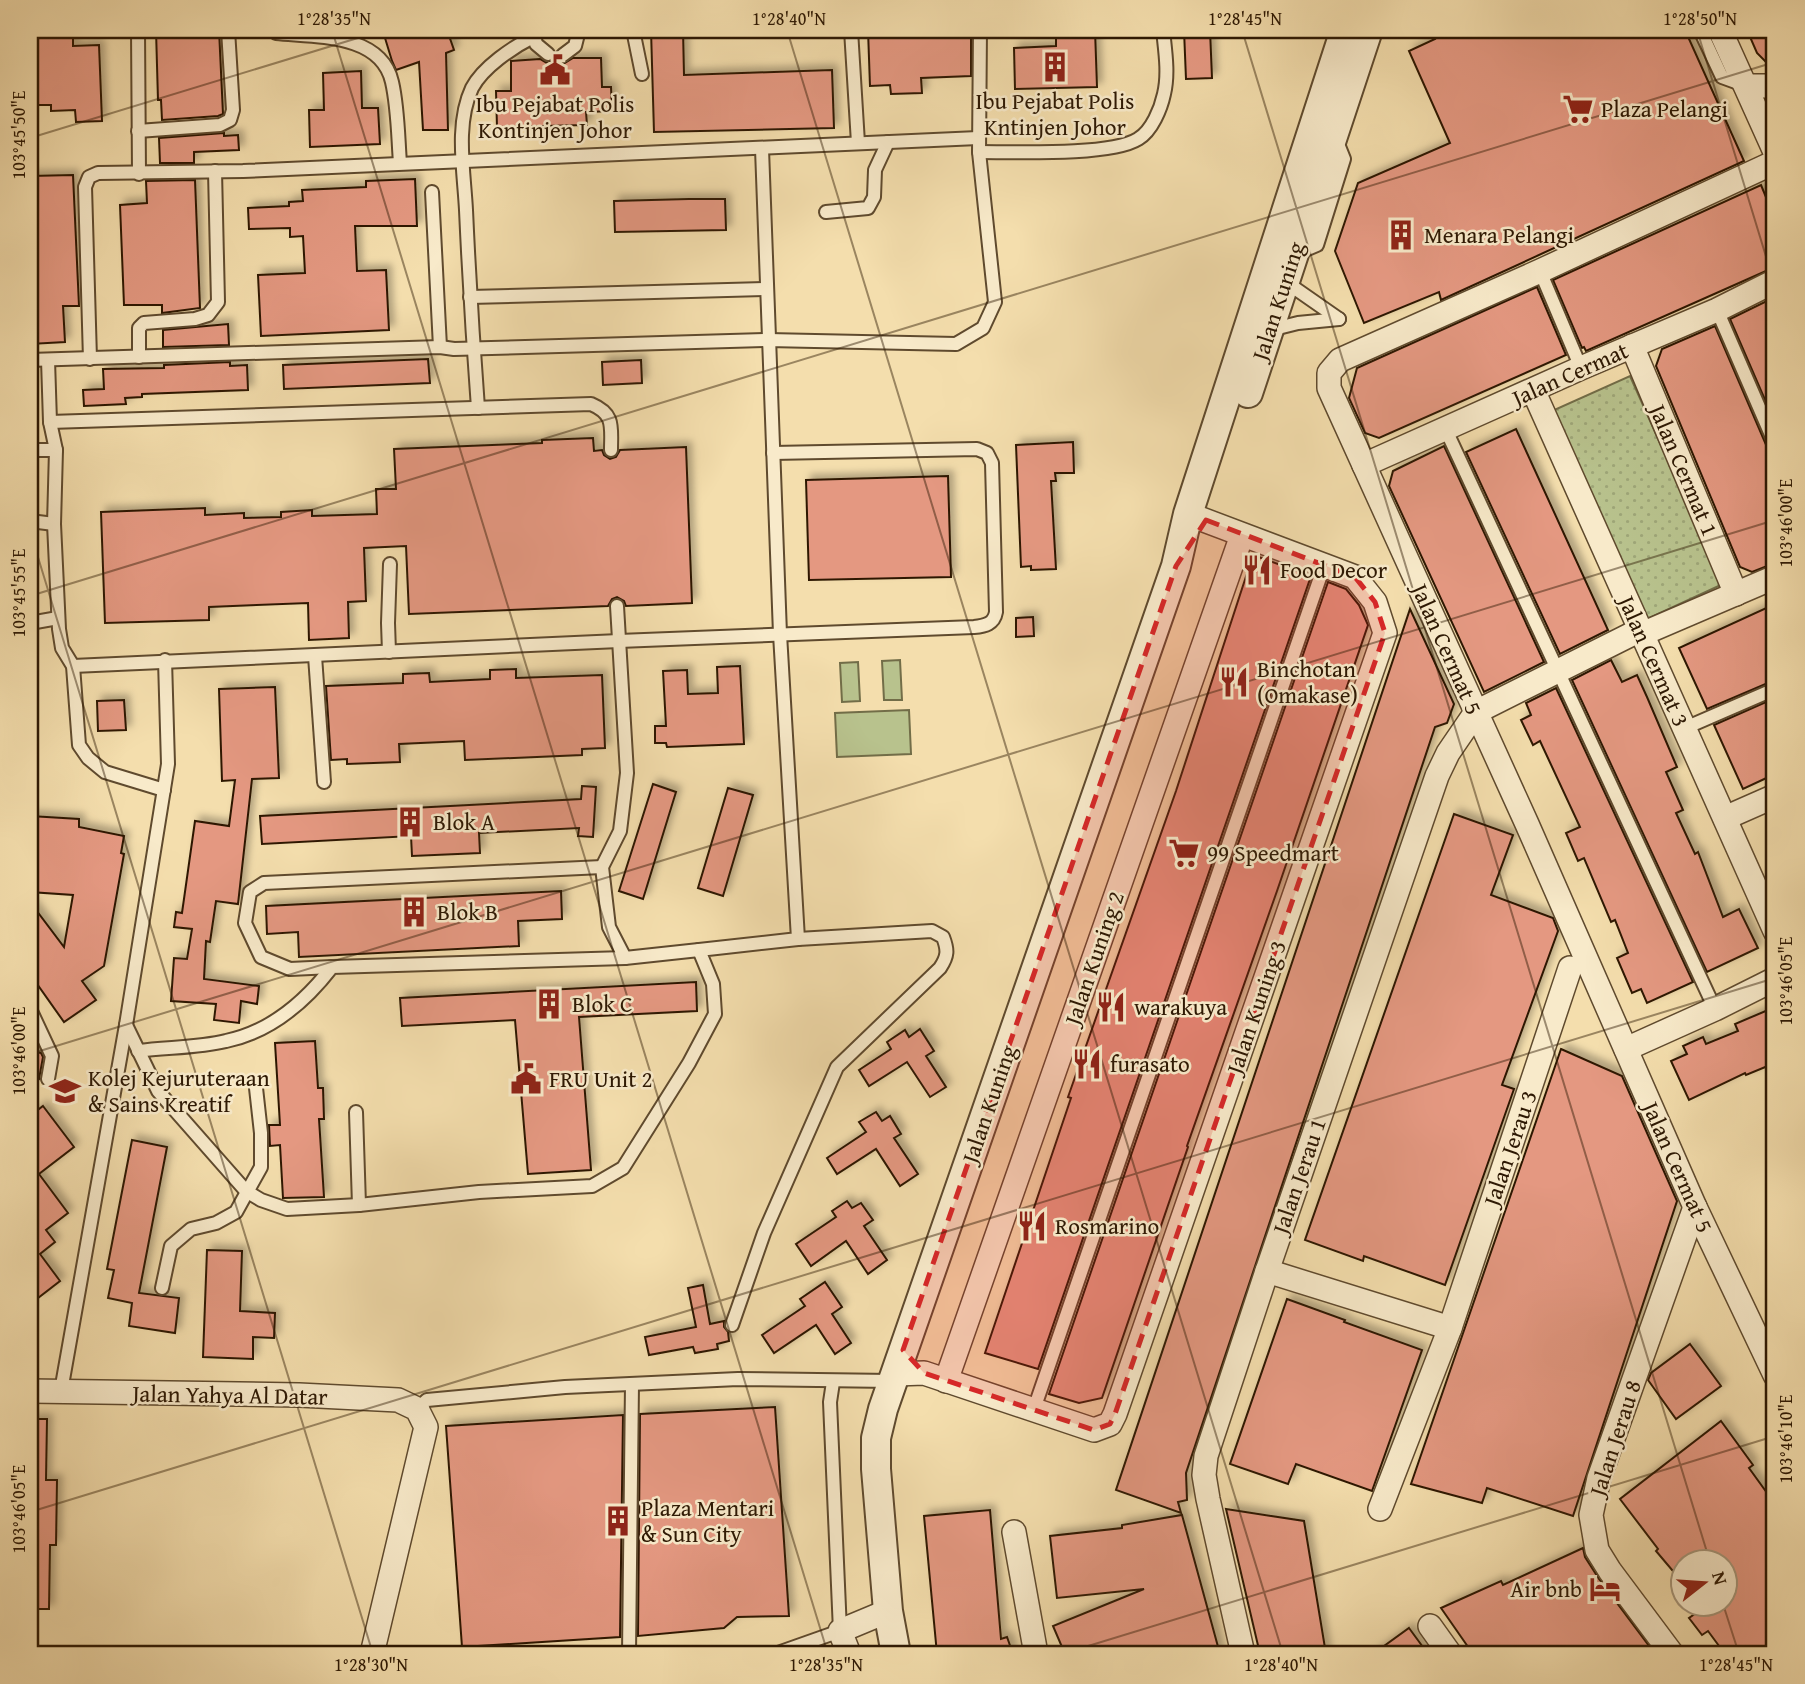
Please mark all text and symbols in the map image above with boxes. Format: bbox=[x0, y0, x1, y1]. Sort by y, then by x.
text: 1°28'35"N bbox=[297, 5, 371, 32]
text: 1°28'40"N bbox=[752, 5, 826, 32]
text: 1°28'45"N bbox=[1208, 5, 1282, 32]
text: 1°28'50"N bbox=[1663, 5, 1737, 32]
building icon: Ibu Pejabat Polis Kntinjen Johor bbox=[1038, 50, 1072, 84]
public building icon: Ibu Pejabat Polis Kontinjen Johor bbox=[538, 53, 572, 87]
place label: Ibu Pejabat Polis Kntinjen Johor bbox=[976, 84, 1134, 143]
place label: Ibu Pejabat Polis Kontinjen Johor bbox=[476, 87, 634, 146]
text: 103°45'50"E bbox=[5, 91, 32, 179]
supermarket icon: Plaza Pelangi bbox=[1561, 92, 1595, 126]
place label: Plaza Pelangi bbox=[1601, 92, 1728, 125]
building icon: Menara Pelangi bbox=[1384, 218, 1418, 252]
place label: Menara Pelangi bbox=[1424, 218, 1574, 251]
street label: Jalan Kuning bbox=[1242, 237, 1312, 367]
street label: Jalan Cermat bbox=[1504, 333, 1633, 415]
street label: Jalan Cermat 1 bbox=[1641, 396, 1727, 541]
text: 103°46'00"E bbox=[1772, 479, 1799, 567]
text: 103°45'55"E bbox=[5, 549, 32, 637]
restaurant icon: Food Decor bbox=[1240, 553, 1274, 587]
place label: Food Decor bbox=[1280, 553, 1388, 586]
street label: Jalan Cermat 5 bbox=[1403, 575, 1491, 720]
street label: Jalan Cermat 3 bbox=[1610, 587, 1698, 732]
place label: Binchotan (Omakase) bbox=[1257, 652, 1358, 711]
restaurant icon: Binchotan (Omakase) bbox=[1217, 665, 1251, 699]
building icon: Blok A bbox=[393, 805, 427, 839]
place label: Blok A bbox=[433, 805, 495, 838]
supermarket icon: 99 Speedmart bbox=[1167, 836, 1201, 870]
place label: 99 Speedmart bbox=[1207, 836, 1339, 869]
street label: Jalan Kuning 2 bbox=[1054, 887, 1132, 1032]
building icon: Blok B bbox=[397, 895, 431, 929]
place label: Blok B bbox=[437, 895, 498, 928]
street label: Jalan Kuning 3 bbox=[1216, 936, 1294, 1081]
text: 103°46'05"E bbox=[1772, 937, 1799, 1025]
building icon: Blok C bbox=[532, 987, 566, 1021]
place label: Blok C bbox=[572, 987, 632, 1020]
restaurant icon: warakuya bbox=[1094, 990, 1128, 1024]
place label: warakuya bbox=[1134, 990, 1227, 1023]
text: 103°46'00"E bbox=[5, 1007, 32, 1095]
street label: Jalan Kuning bbox=[952, 1040, 1024, 1170]
restaurant icon: furasato bbox=[1070, 1047, 1104, 1081]
place label: furasato bbox=[1110, 1047, 1190, 1080]
place label: Kolej Kejuruteraan & Sains Kreatif bbox=[88, 1061, 270, 1120]
public building icon: FRU Unit 2 bbox=[509, 1062, 543, 1096]
place label: FRU Unit 2 bbox=[549, 1062, 652, 1095]
school or university icon: Kolej Kejuruteraan & Sains Kreatif bbox=[48, 1074, 82, 1108]
street label: Jalan Jerau 3 bbox=[1473, 1086, 1545, 1213]
street label: Jalan Cermat 5 bbox=[1634, 1093, 1722, 1238]
street label: Jalan Jerau 1 bbox=[1262, 1114, 1334, 1241]
restaurant icon: Rosmarino bbox=[1015, 1209, 1049, 1243]
place label: Rosmarino bbox=[1055, 1209, 1159, 1242]
street label: Jalan Yahya Al Datar bbox=[129, 1376, 329, 1413]
street label: Jalan Jerau 8 bbox=[1579, 1376, 1649, 1503]
text: 103°46'10"E bbox=[1772, 1395, 1799, 1483]
text: 103°46'05"E bbox=[5, 1465, 32, 1553]
place label: Plaza Mentari & Sun City bbox=[641, 1491, 774, 1550]
building icon: Plaza Mentari & Sun City bbox=[601, 1504, 635, 1538]
north arrow bbox=[1668, 1548, 1738, 1618]
text: N bbox=[1705, 1568, 1736, 1588]
place label: Air bnb bbox=[1510, 1572, 1582, 1605]
hotel icon: Air bnb bbox=[1588, 1572, 1622, 1606]
text: 1°28'30"N bbox=[334, 1651, 408, 1678]
text: 1°28'35"N bbox=[789, 1651, 863, 1678]
text: 1°28'40"N bbox=[1244, 1651, 1318, 1678]
text: 1°28'45"N bbox=[1699, 1651, 1773, 1678]

